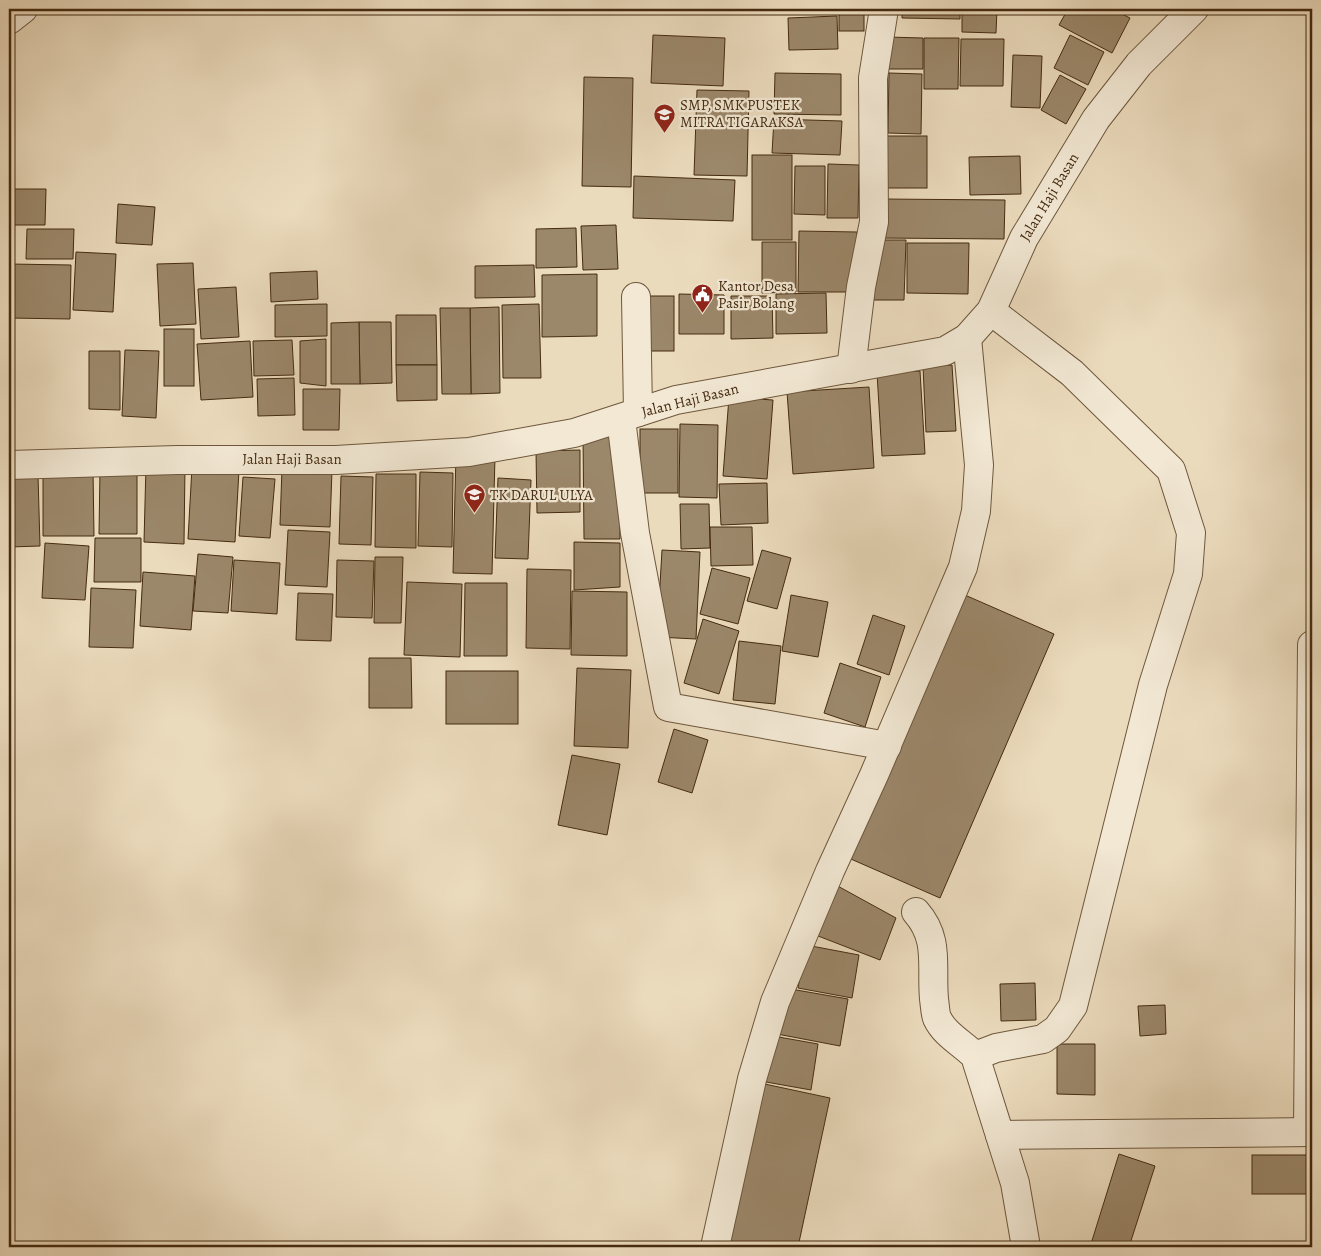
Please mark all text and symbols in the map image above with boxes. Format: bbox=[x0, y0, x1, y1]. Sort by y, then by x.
place label: SMP, SMK PUSTEK MITRA TIGARAKSA bbox=[680, 95, 804, 132]
school or university icon: SMP, SMK PUSTEK MITRA TIGARAKSA bbox=[652, 102, 676, 133]
street label: Jalan Haji Basan bbox=[1015, 149, 1083, 245]
place label: Kantor Desa Pasir Bolang bbox=[718, 276, 795, 313]
public building icon: Kantor Desa Pasir Bolang bbox=[690, 283, 714, 314]
street label: Jalan Haji Basan bbox=[639, 378, 741, 422]
street label: Jalan Haji Basan bbox=[242, 449, 342, 469]
school or university icon: TK DARUL ULYA bbox=[462, 483, 486, 514]
place label: TK DARUL ULYA bbox=[490, 485, 593, 505]

